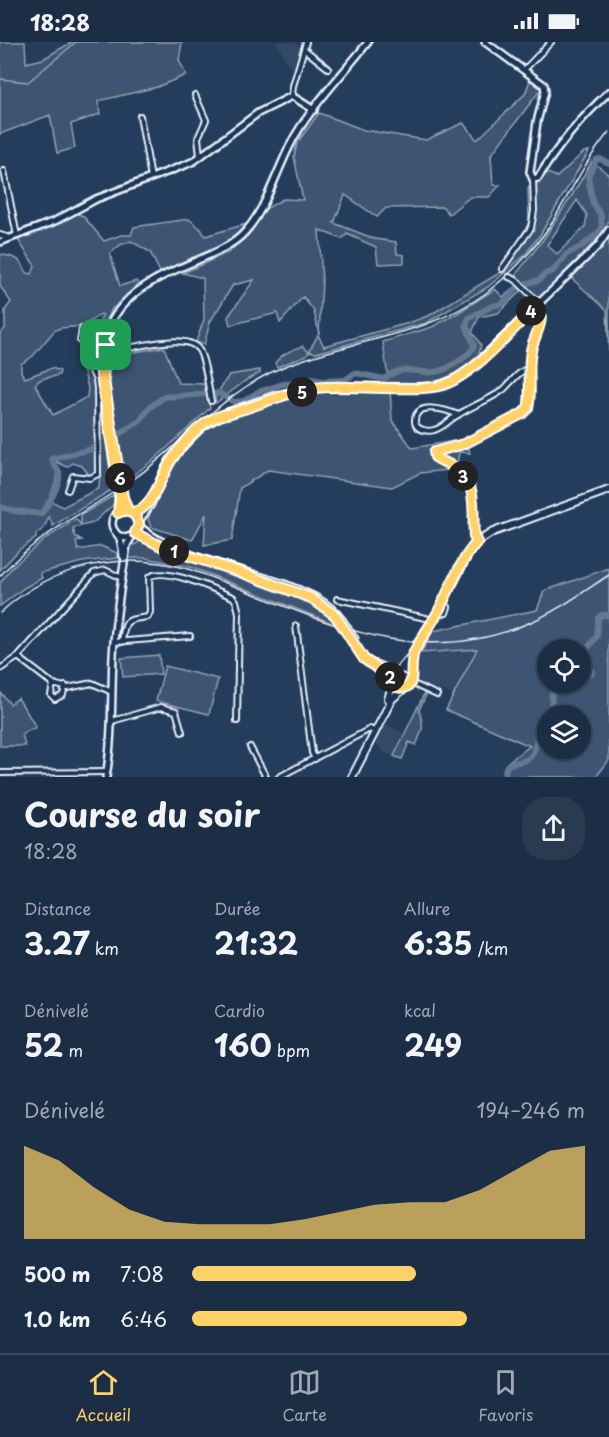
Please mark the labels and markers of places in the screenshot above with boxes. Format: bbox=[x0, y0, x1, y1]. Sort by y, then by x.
pin: 4 bbox=[516, 296, 546, 326]
pin bbox=[80, 319, 131, 370]
pin: 5 bbox=[287, 377, 317, 407]
pin: 3 bbox=[448, 461, 478, 491]
pin: 6 bbox=[105, 463, 135, 493]
pin: 1 bbox=[159, 536, 189, 566]
pin: 2 bbox=[375, 662, 405, 692]

